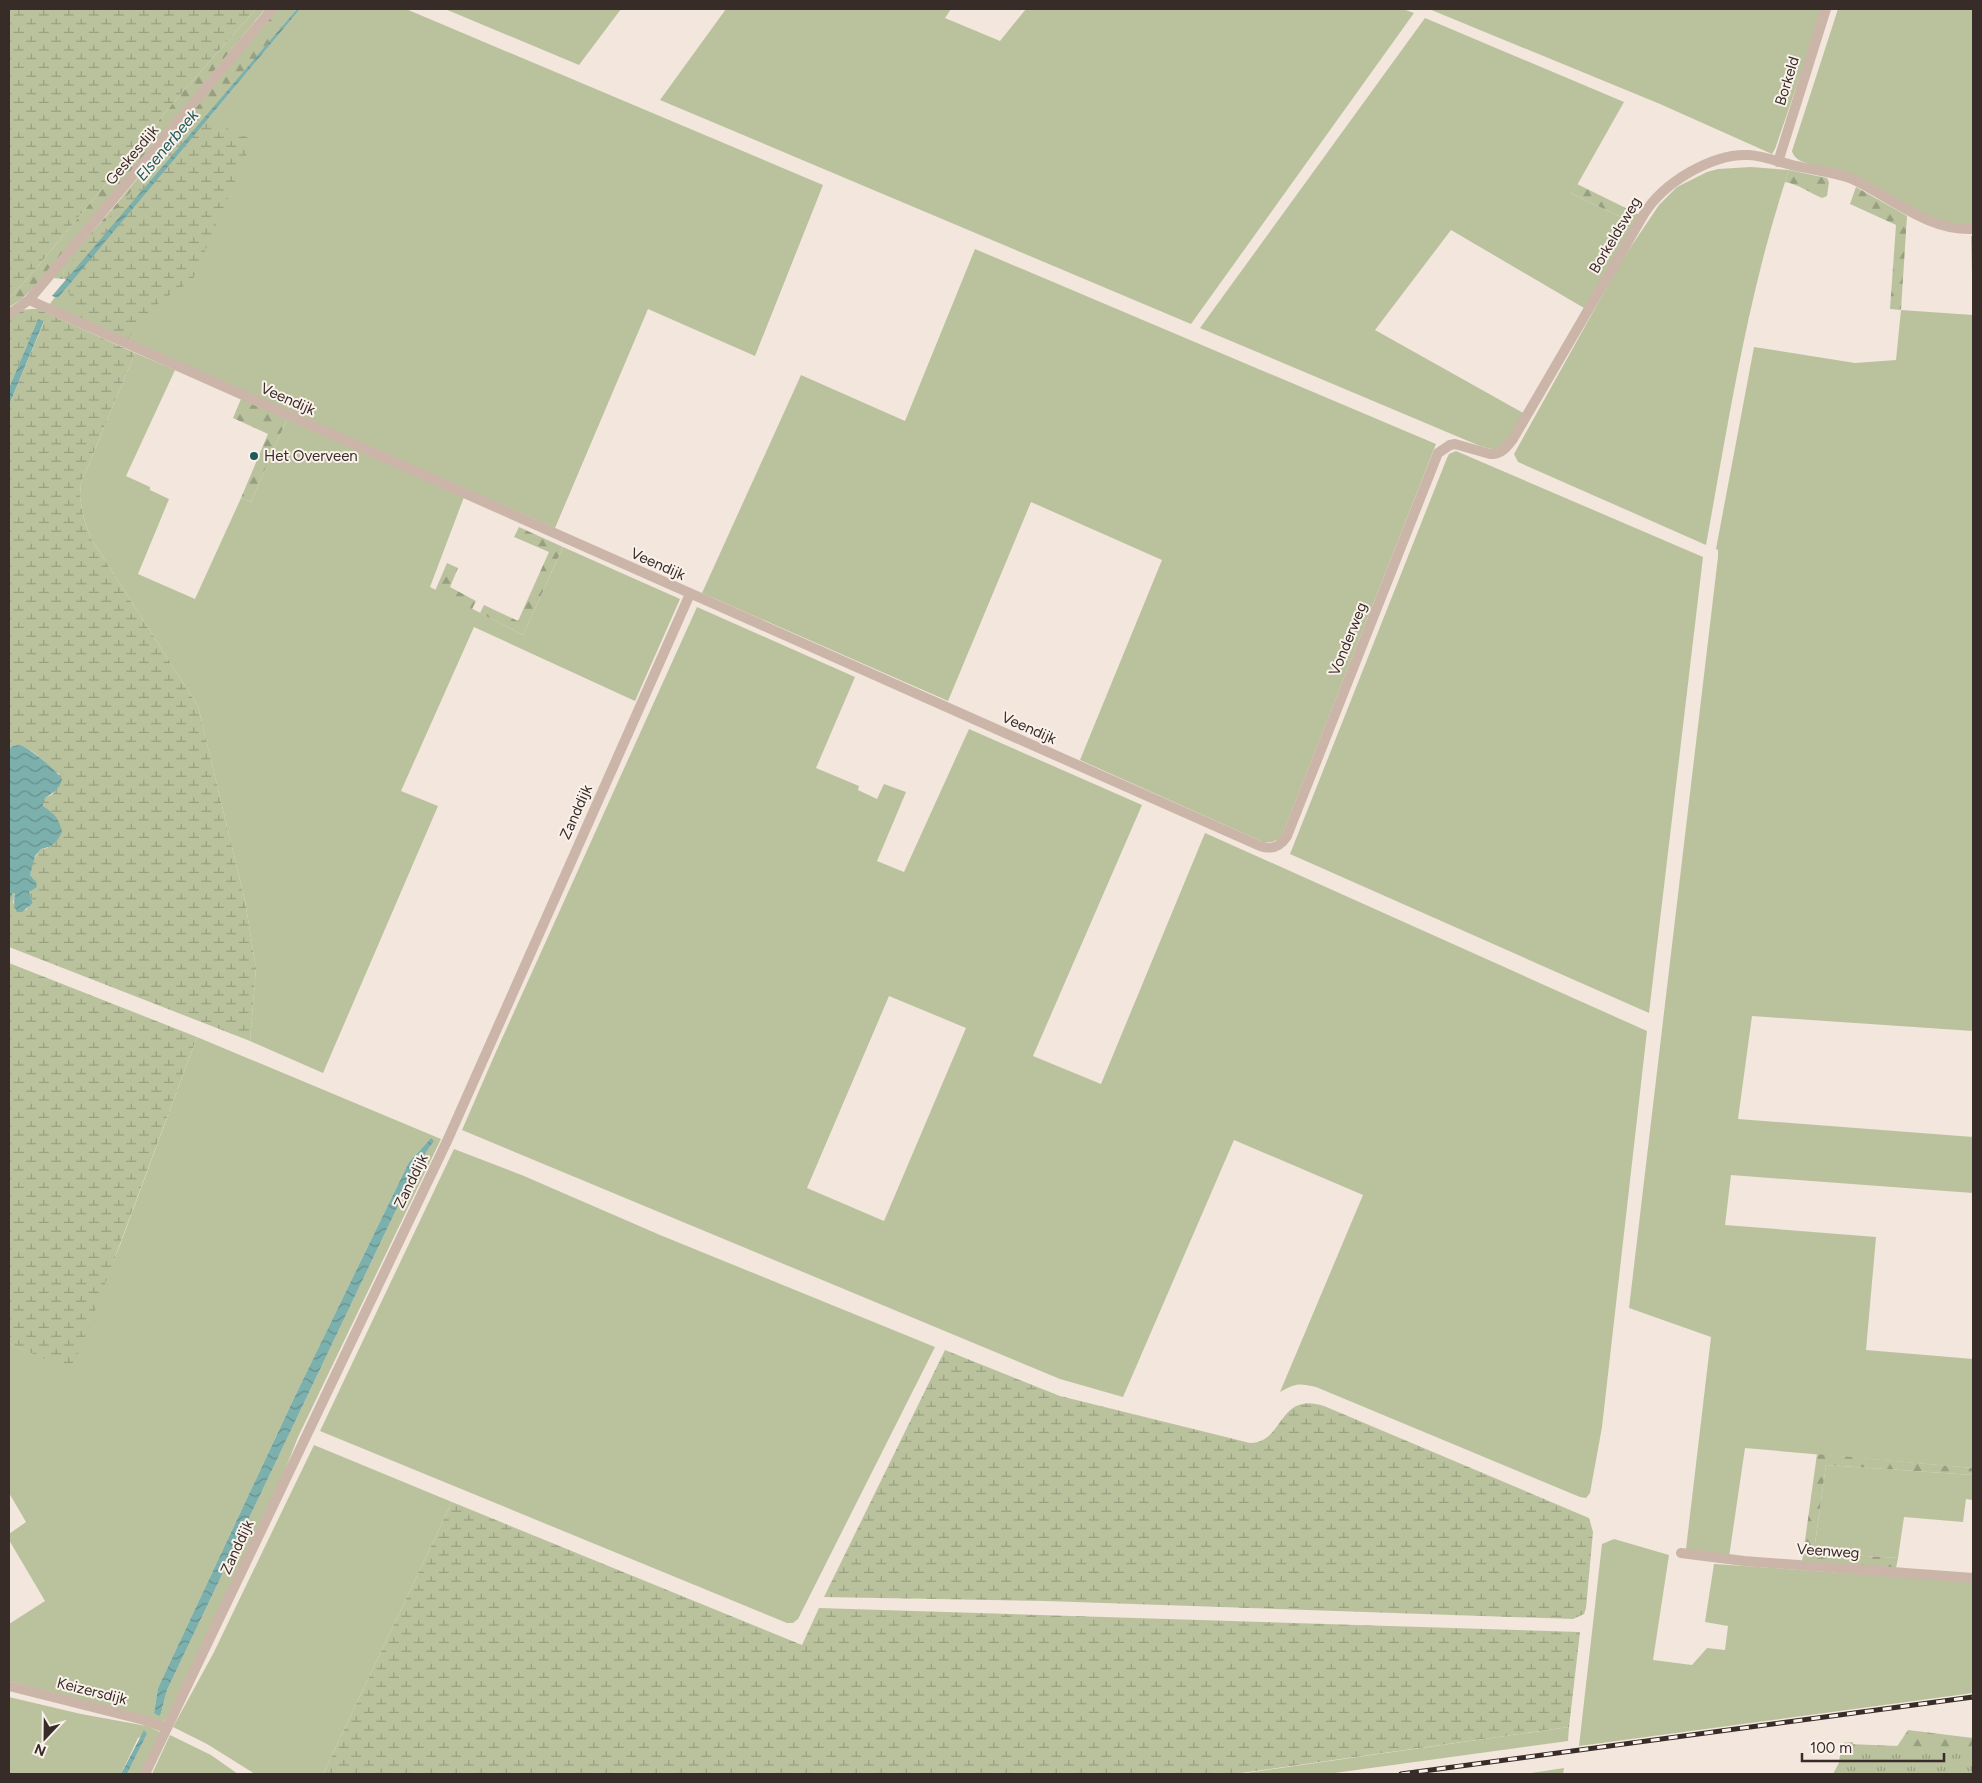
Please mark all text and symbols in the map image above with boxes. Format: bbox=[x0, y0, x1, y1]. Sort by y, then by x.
street label: Borkeld bbox=[1771, 54, 1803, 108]
water label: Elsenerbeek bbox=[132, 105, 203, 184]
street label: Geskesdijk bbox=[102, 121, 163, 189]
street label: Borkeldsweg bbox=[1585, 194, 1645, 276]
street label: Veendijk bbox=[258, 379, 319, 419]
place label: Het Overveen bbox=[264, 447, 358, 465]
marker: Het Overveen bbox=[248, 450, 260, 462]
street label: Veendijk bbox=[628, 544, 689, 584]
street label: Vonderweg bbox=[1325, 600, 1371, 678]
street label: Veendijk bbox=[999, 708, 1060, 748]
street label: Zanddijk bbox=[556, 781, 596, 842]
street label: Zanddijk bbox=[390, 1150, 432, 1211]
street label: Zanddijk bbox=[217, 1516, 258, 1577]
street label: Veenweg bbox=[1796, 1540, 1860, 1562]
street label: Keizersdijk bbox=[55, 1674, 130, 1709]
north arrow bbox=[20, 1713, 70, 1763]
scale bar bbox=[1802, 1730, 1944, 1762]
text: 100 m bbox=[1810, 1739, 1852, 1757]
text: N bbox=[32, 1740, 49, 1759]

